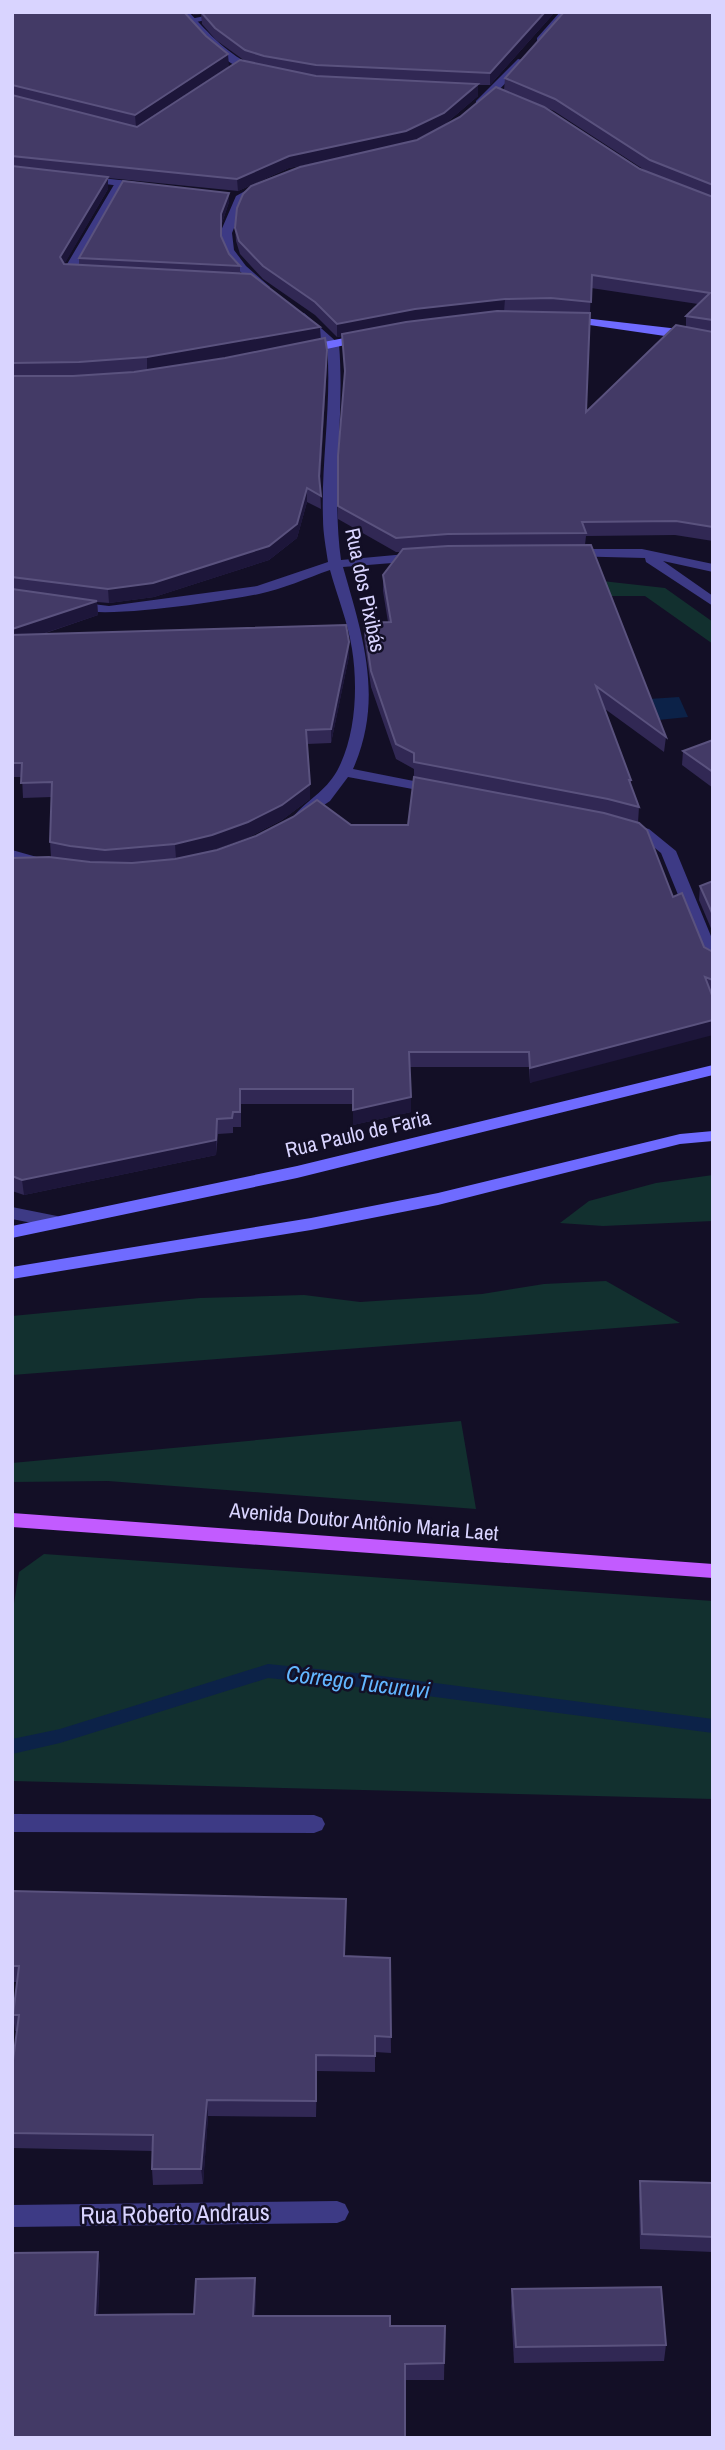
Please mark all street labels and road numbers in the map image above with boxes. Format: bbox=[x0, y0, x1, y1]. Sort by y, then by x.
street label: Rua dos Pixibás bbox=[338, 525, 393, 655]
street label: Rua Paulo de Faria bbox=[282, 1103, 434, 1164]
street label: Avenida Doutor Antônio Maria Laet bbox=[227, 1495, 500, 1548]
street label: Rua Roberto Andraus bbox=[80, 2195, 270, 2231]

